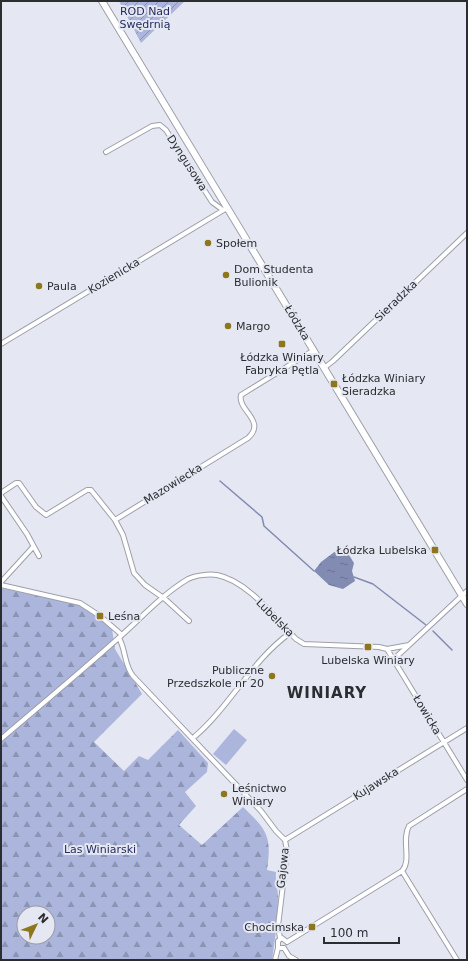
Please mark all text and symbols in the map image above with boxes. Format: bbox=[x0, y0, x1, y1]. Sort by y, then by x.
park label: ROD Nad Swędrnią bbox=[120, 5, 171, 31]
street label: Dyngusowa bbox=[164, 133, 210, 193]
place label: Społem bbox=[216, 237, 257, 250]
marker: Społem bbox=[203, 238, 213, 248]
street label: Kozienicka bbox=[86, 255, 142, 297]
place label: Dom Studenta Bulionik bbox=[234, 263, 313, 289]
marker: Dom Studenta Bulionik bbox=[221, 270, 231, 280]
street label: Sieradzka bbox=[372, 278, 420, 324]
place label: Paula bbox=[47, 280, 77, 293]
marker: Paula bbox=[34, 281, 44, 291]
street label: Łódzka bbox=[281, 302, 313, 343]
place label: Margo bbox=[236, 320, 271, 333]
marker: Margo bbox=[223, 321, 233, 331]
marker: Łódzka Winiary Fabryka Pętla bbox=[277, 339, 287, 349]
place label: Łódzka Winiary Fabryka Pętla bbox=[239, 351, 324, 377]
place label: Łódzka Winiary Sieradzka bbox=[341, 372, 426, 398]
marker: Łódzka Winiary Sieradzka bbox=[329, 379, 339, 389]
street label: Mazowiecka bbox=[141, 461, 205, 507]
place label: Łódzka Lubelska bbox=[336, 544, 427, 557]
marker: Łódzka Lubelska bbox=[430, 545, 440, 555]
street label: Lubelska bbox=[253, 596, 297, 640]
place label: Leśna bbox=[108, 610, 140, 623]
marker: Leśna bbox=[95, 611, 105, 621]
marker: Lubelska Winiary bbox=[363, 642, 373, 652]
place label: Lubelska Winiary bbox=[321, 654, 415, 667]
place label: Publiczne Przedszkole nr 20 bbox=[167, 664, 264, 690]
marker: Publiczne Przedszkole nr 20 bbox=[267, 671, 277, 681]
district label: WINIARY bbox=[287, 684, 367, 702]
street label: Łowicka bbox=[410, 692, 444, 737]
street label: Kujawska bbox=[351, 765, 401, 803]
place label: Leśnictwo Winiary bbox=[232, 782, 287, 808]
marker: Leśnictwo Winiary bbox=[219, 789, 229, 799]
park label: Las Winiarski bbox=[64, 843, 136, 856]
street label: Gajowa bbox=[274, 847, 292, 889]
north arrow bbox=[16, 905, 56, 945]
text: N bbox=[35, 911, 51, 926]
scale bar bbox=[324, 919, 399, 945]
place label: Chocimska bbox=[244, 921, 304, 934]
marker: Chocimska bbox=[307, 922, 317, 932]
text: 100 m bbox=[330, 926, 368, 940]

